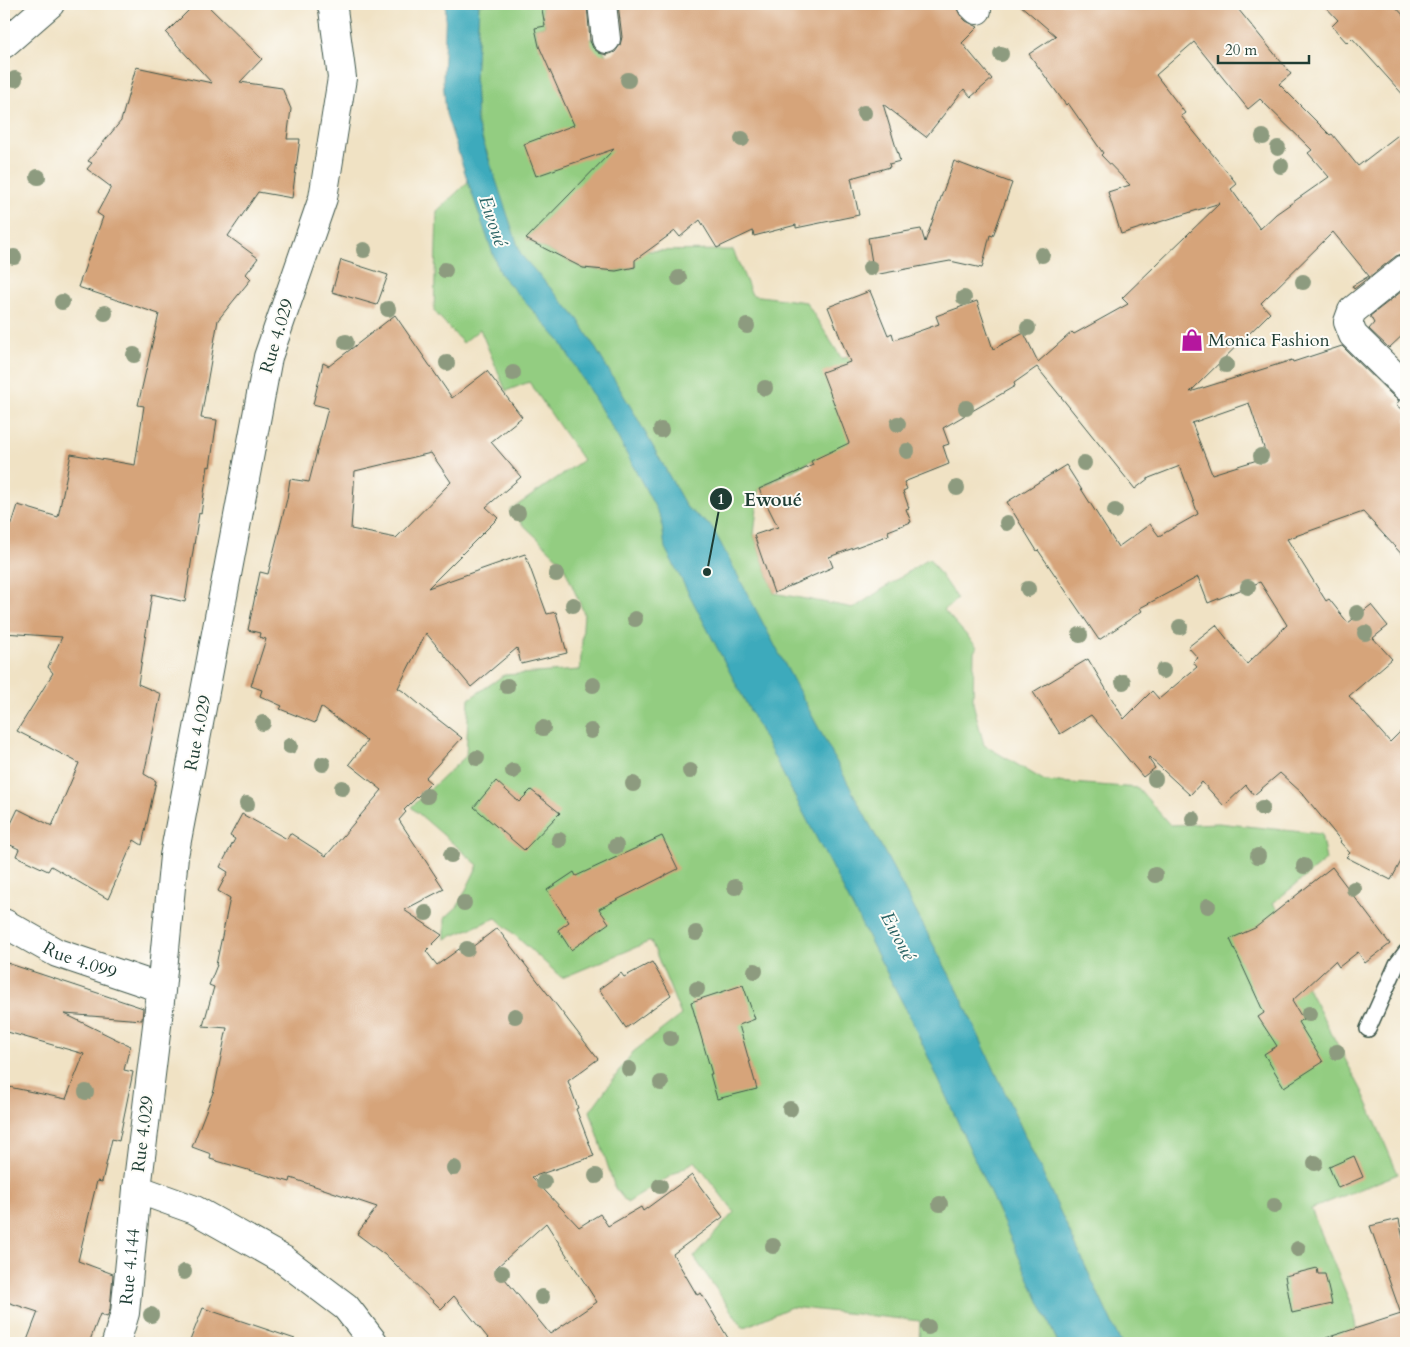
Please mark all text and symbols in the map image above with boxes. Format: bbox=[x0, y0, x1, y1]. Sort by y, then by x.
scale bar bbox=[1218, 32, 1309, 64]
text: 20 m bbox=[1225, 40, 1257, 60]
water label: Ewoué bbox=[472, 192, 514, 251]
street label: Rue 4.029 bbox=[254, 296, 300, 376]
shop icon: Monica Fashion bbox=[1179, 327, 1205, 353]
place label: Monica Fashion bbox=[1208, 328, 1331, 353]
callout: Ewoué bbox=[708, 482, 812, 516]
text: Ewoué bbox=[744, 487, 802, 513]
text: 1 bbox=[717, 489, 725, 509]
street label: Rue 4.029 bbox=[178, 693, 218, 773]
water label: Ewoué bbox=[874, 907, 922, 966]
street label: Rue 4.099 bbox=[38, 935, 120, 985]
street label: Rue 4.029 bbox=[126, 1094, 160, 1174]
street label: Rue 4.144 bbox=[113, 1227, 146, 1306]

